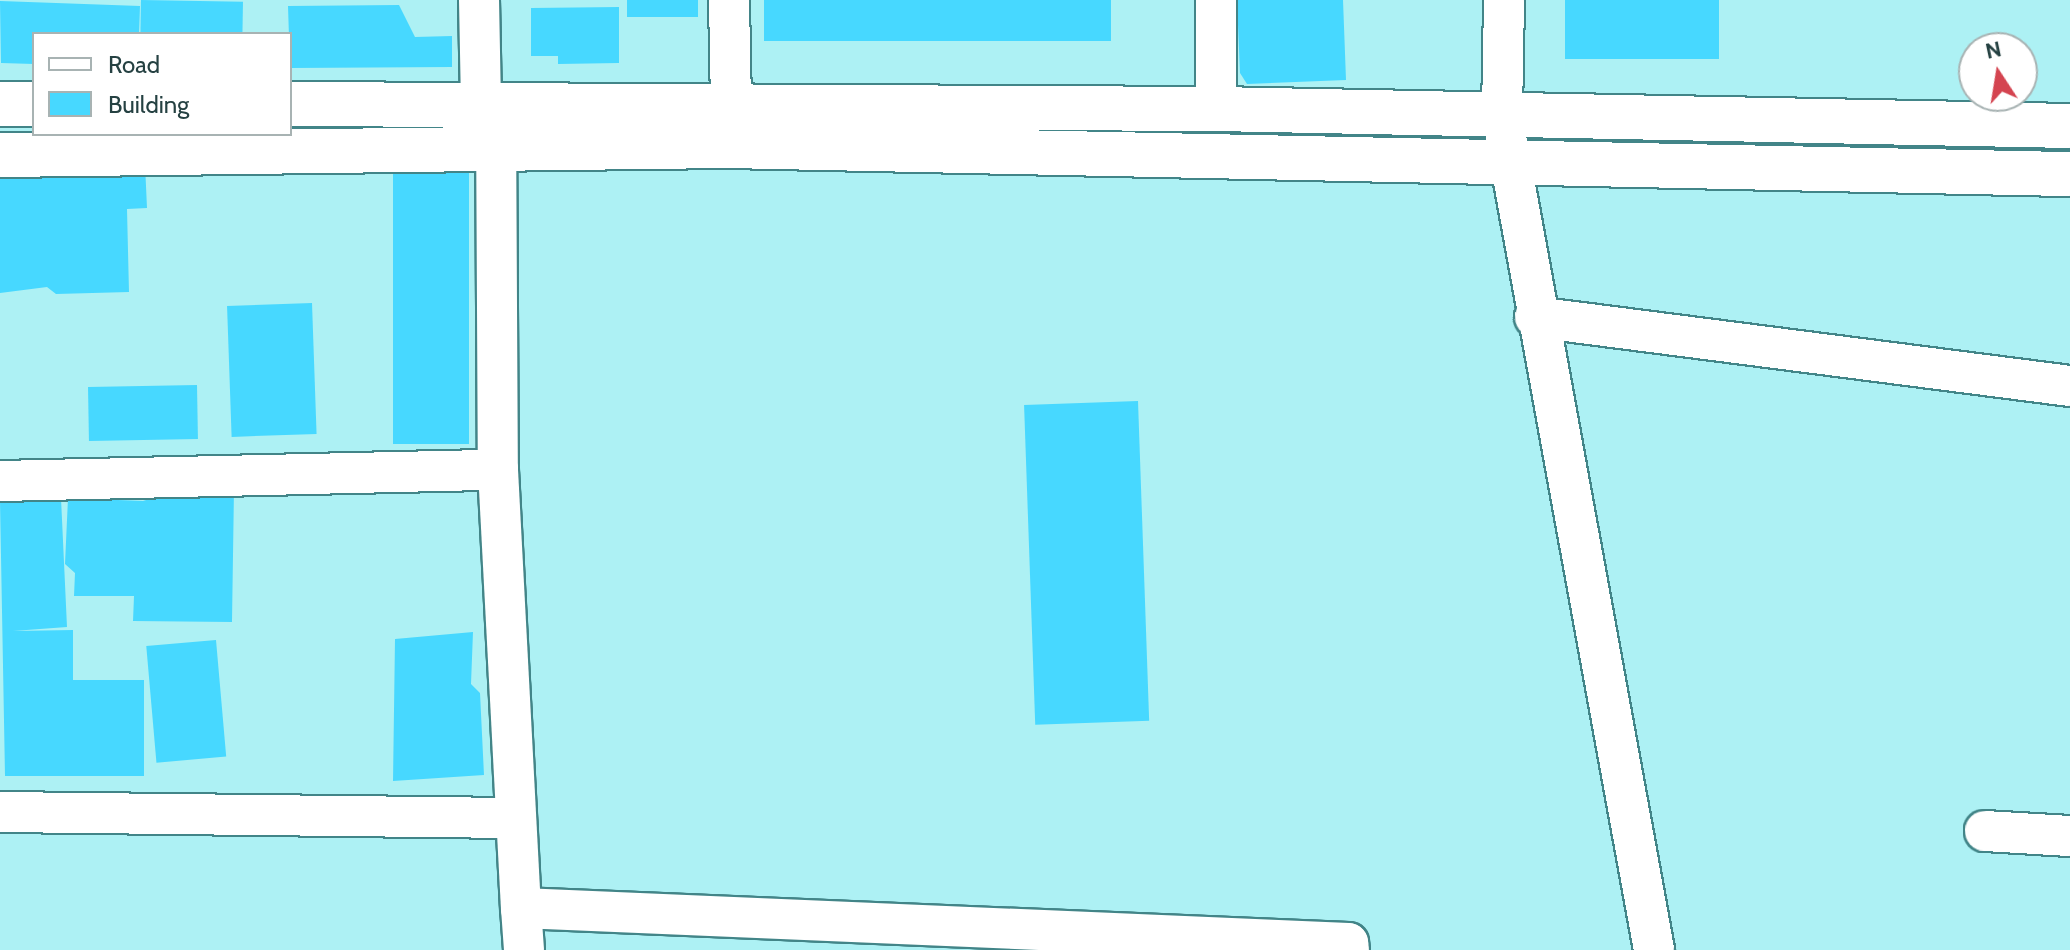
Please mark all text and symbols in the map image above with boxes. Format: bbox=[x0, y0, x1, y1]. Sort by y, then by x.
legend bbox=[32, 32, 292, 136]
north arrow bbox=[1958, 32, 2038, 112]
text: N bbox=[1983, 35, 2004, 65]
text: Road bbox=[108, 50, 160, 79]
text: Building bbox=[108, 90, 189, 119]

